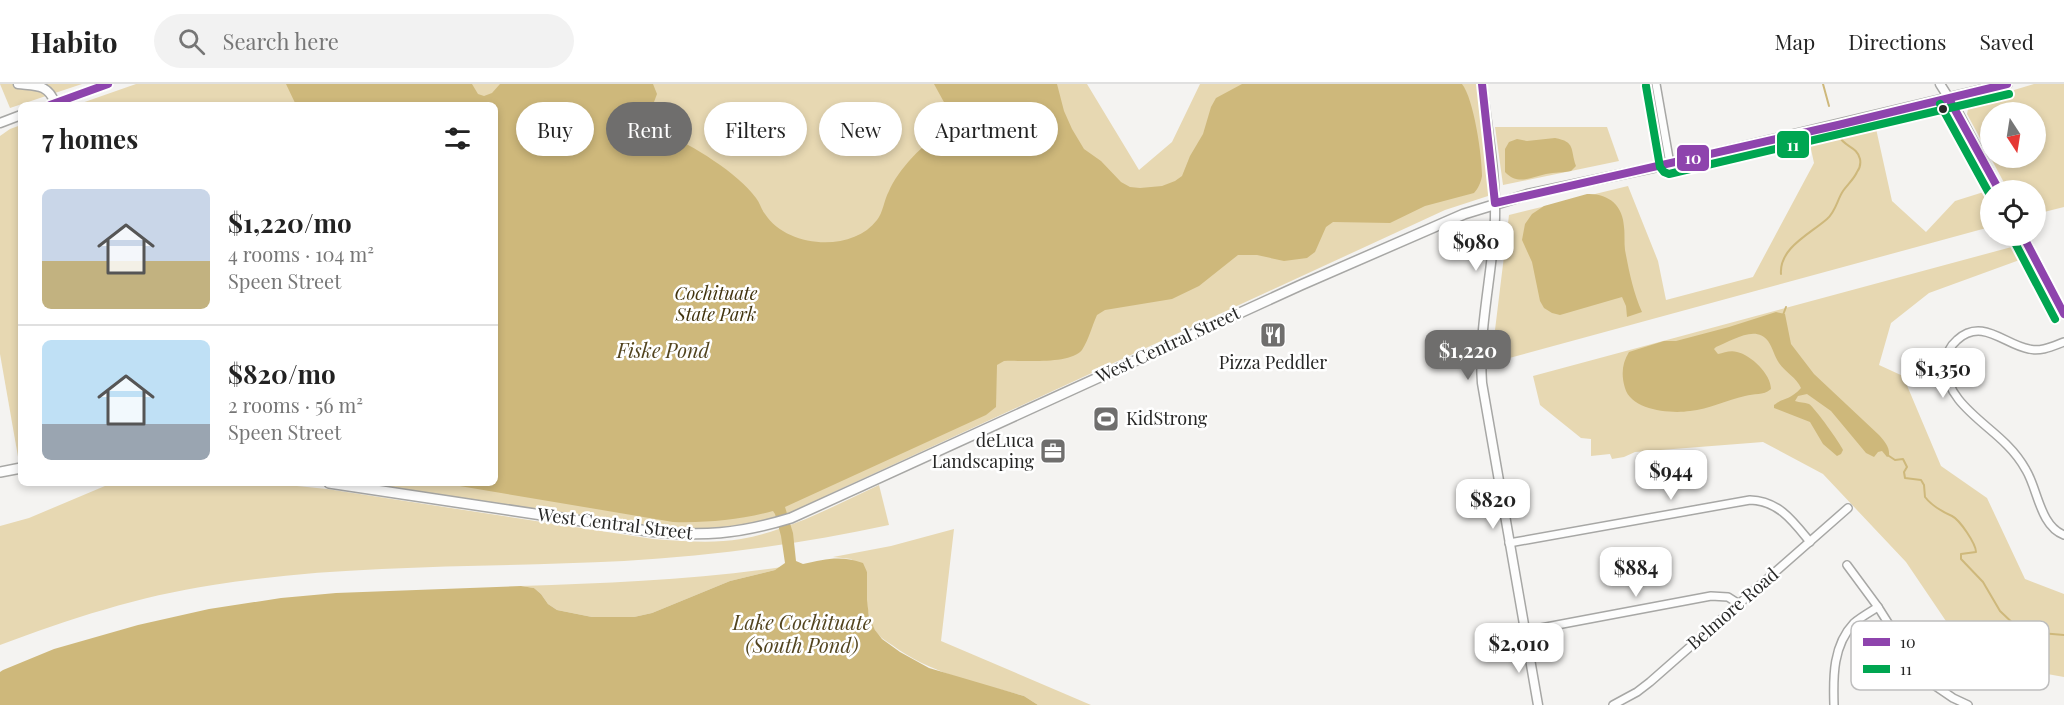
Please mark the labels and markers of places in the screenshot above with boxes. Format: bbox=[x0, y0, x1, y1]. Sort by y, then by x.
unlabelled marker bbox=[1937, 103, 1949, 115]
pin: $980 bbox=[1440, 221, 1512, 272]
restaurant icon: Pizza Peddler bbox=[1258, 320, 1288, 350]
pin: $1,220 bbox=[1419, 330, 1517, 381]
pin: $1,350 bbox=[1894, 348, 1992, 399]
place label: Pizza Peddler bbox=[1219, 350, 1327, 374]
sports icon: KidStrong bbox=[1091, 404, 1121, 434]
place label: KidStrong bbox=[1126, 406, 1208, 430]
place label: deLuca Landscaping bbox=[932, 428, 1034, 473]
office icon: deLuca Landscaping bbox=[1038, 436, 1068, 466]
pin: $944 bbox=[1635, 450, 1707, 501]
pin: $820 bbox=[1457, 479, 1529, 530]
pin: $884 bbox=[1600, 547, 1672, 598]
pin: $2,010 bbox=[1470, 623, 1568, 674]

